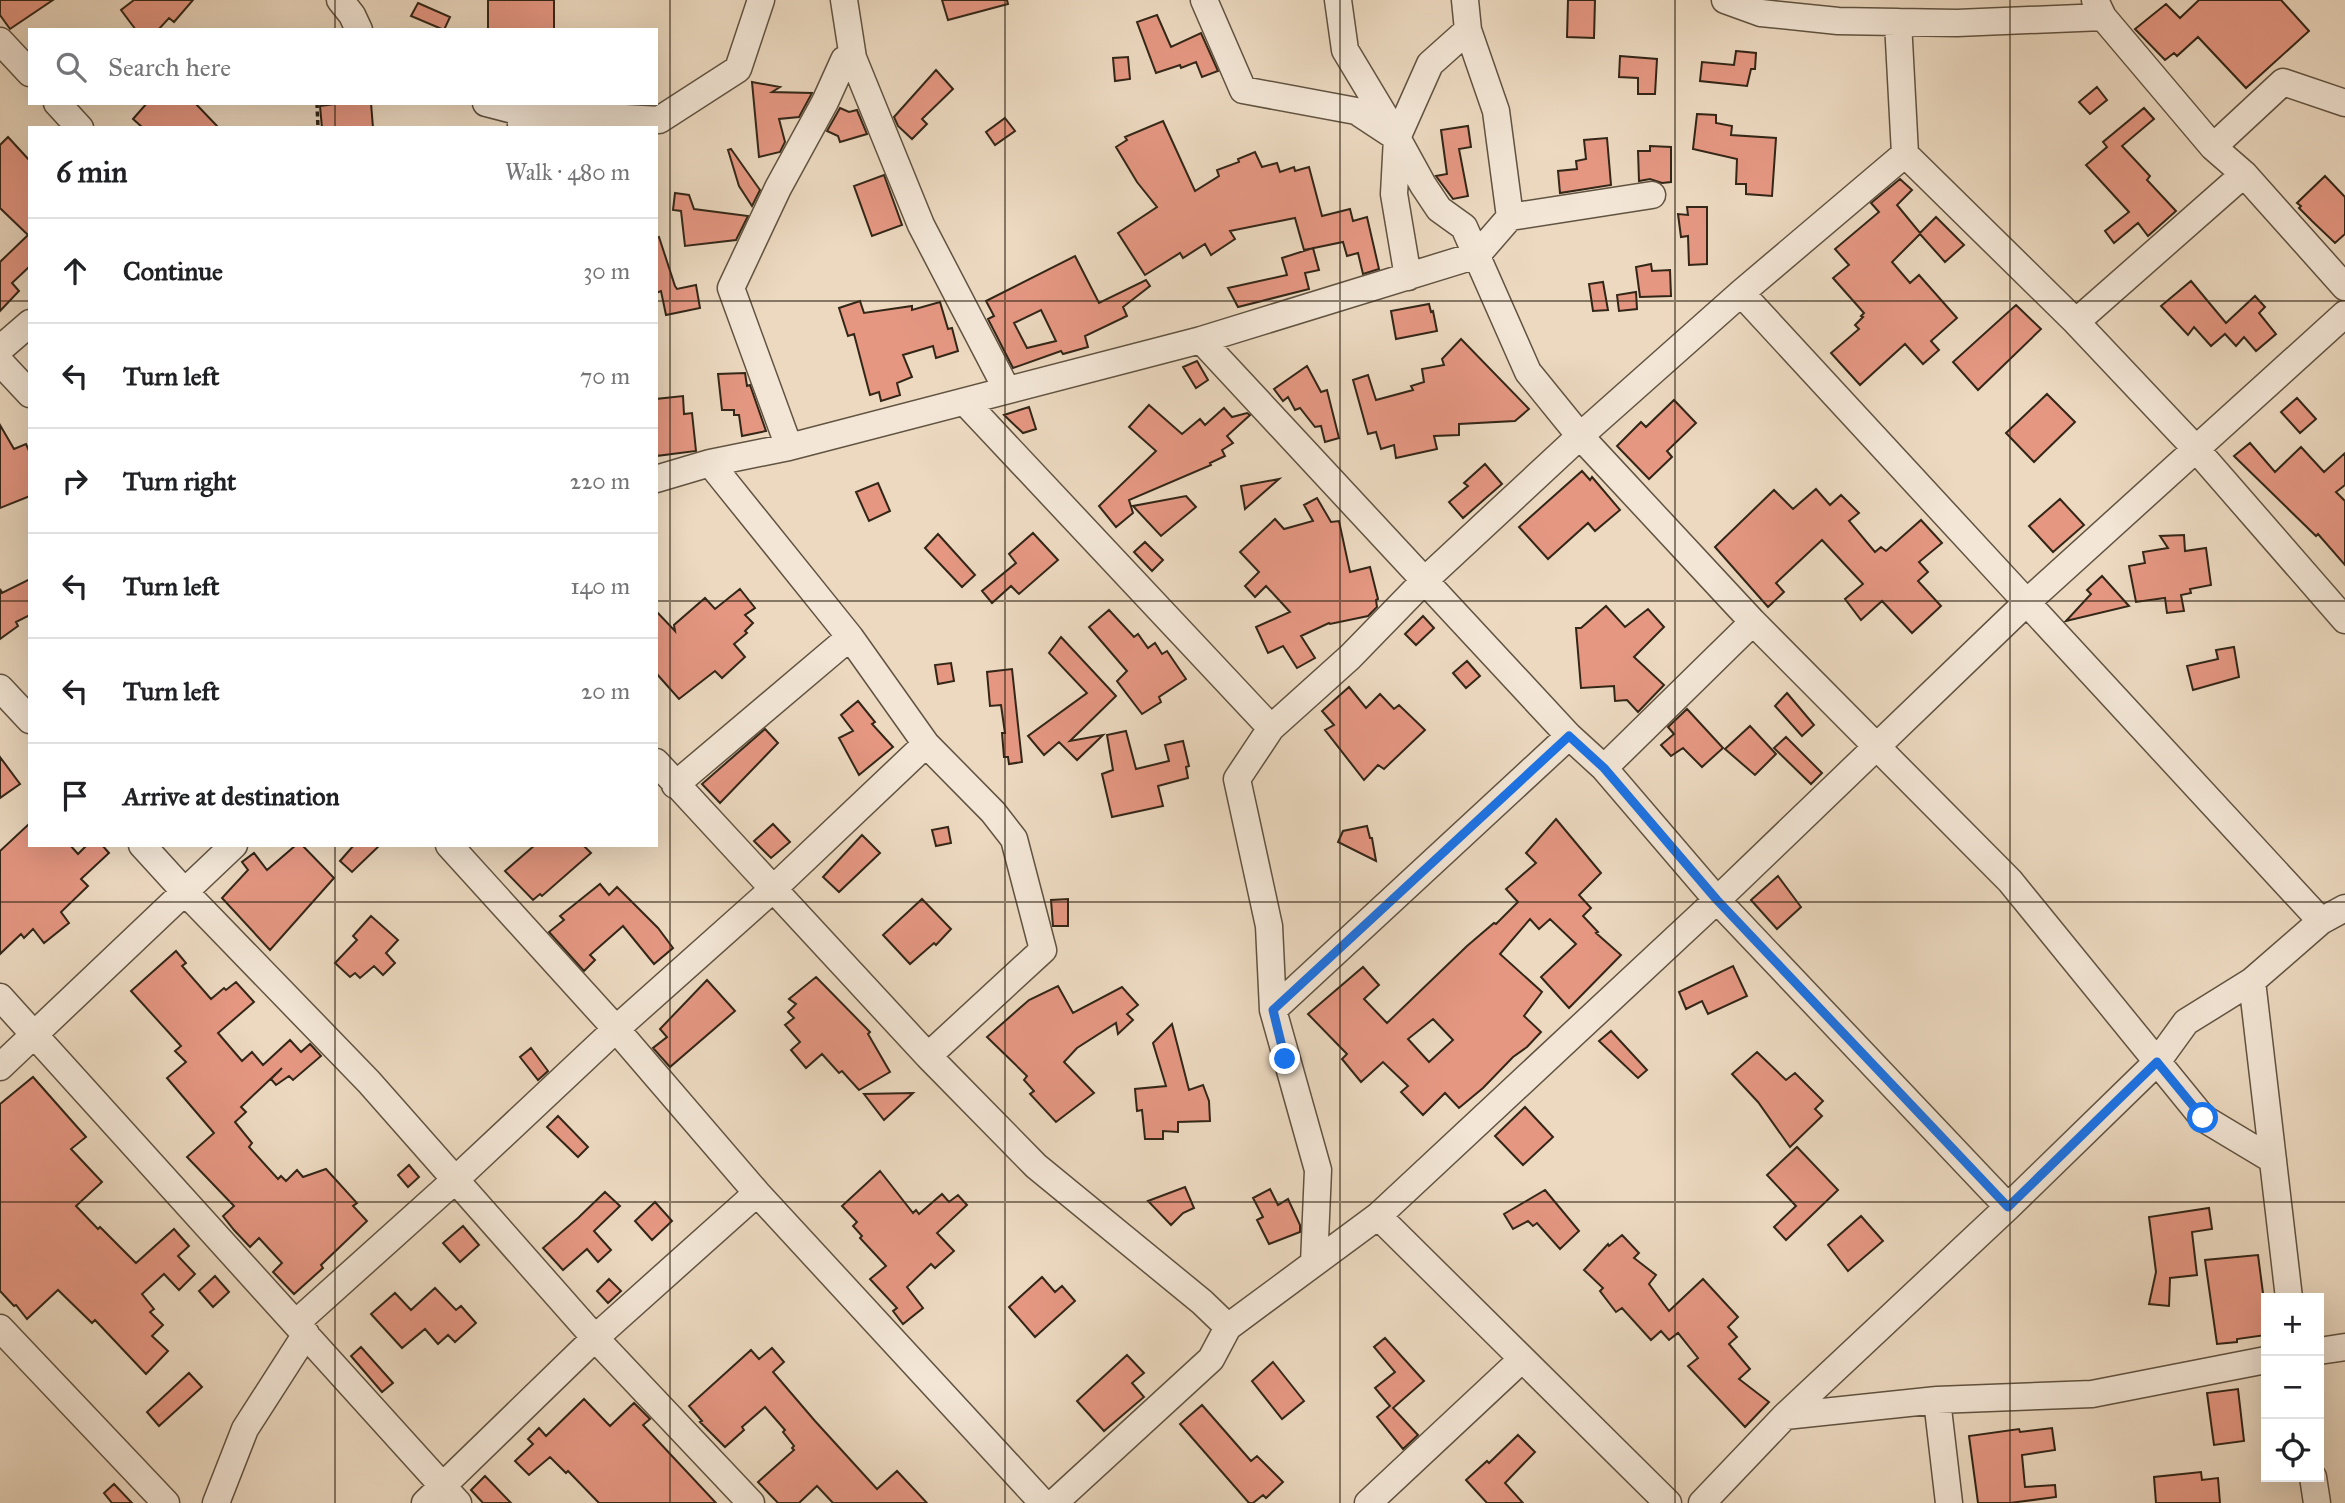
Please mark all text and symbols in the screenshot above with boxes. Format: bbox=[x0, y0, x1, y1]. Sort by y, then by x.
search box bbox=[28, 28, 658, 105]
icon: search bbox=[52, 48, 90, 86]
text: Search here bbox=[108, 51, 231, 83]
text: 6 min bbox=[56, 154, 128, 190]
text: Walk · 480 m bbox=[505, 158, 630, 186]
icon: ahead bbox=[56, 252, 94, 290]
text: Continue bbox=[123, 255, 223, 287]
text: 30 m bbox=[583, 257, 630, 285]
icon: left bbox=[56, 357, 94, 395]
text: Turn left bbox=[123, 360, 219, 392]
text: 70 m bbox=[580, 362, 630, 390]
icon: right bbox=[56, 462, 94, 500]
text: Turn right bbox=[123, 465, 236, 497]
text: 220 m bbox=[570, 467, 630, 495]
icon: left bbox=[56, 567, 94, 605]
text: Turn left bbox=[123, 570, 219, 602]
text: 140 m bbox=[570, 572, 630, 600]
icon: left bbox=[56, 672, 94, 710]
text: Turn left bbox=[123, 675, 219, 707]
text: 20 m bbox=[581, 677, 630, 705]
icon: arrive bbox=[56, 777, 94, 815]
text: Arrive at destination bbox=[123, 780, 340, 812]
route end bbox=[1269, 1043, 1300, 1074]
route start bbox=[2187, 1102, 2218, 1133]
map controls bbox=[2261, 1293, 2324, 1482]
button: + bbox=[2261, 1293, 2324, 1356]
button: − bbox=[2261, 1356, 2324, 1419]
button: locate bbox=[2261, 1419, 2324, 1482]

